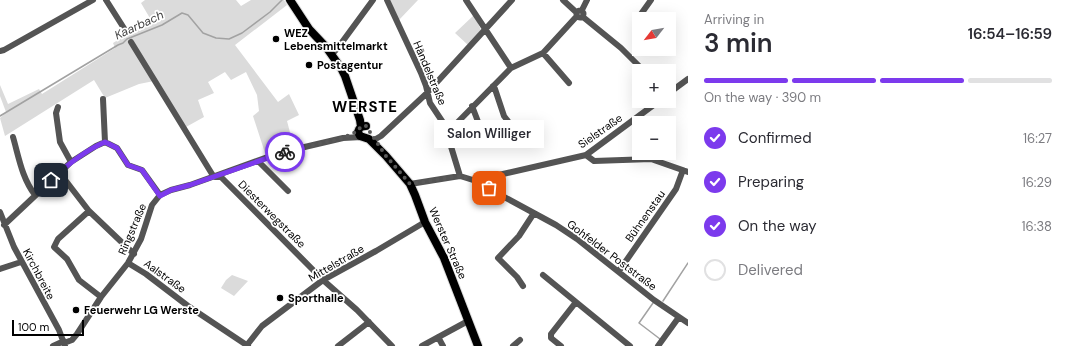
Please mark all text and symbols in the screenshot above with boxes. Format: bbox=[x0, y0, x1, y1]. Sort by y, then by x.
water label: Kaarbach bbox=[112, 7, 166, 43]
text: Arriving in bbox=[704, 11, 764, 28]
north arrow bbox=[632, 12, 676, 56]
map controls bbox=[632, 12, 676, 160]
text: 16:54–16:59 bbox=[968, 24, 1052, 44]
place label: WEZ Lebensmittelmarkt bbox=[284, 26, 388, 53]
text: 3 min bbox=[704, 26, 773, 60]
marker: WEZ Lebensmittelmarkt bbox=[271, 34, 281, 44]
street label: Händelstraße bbox=[410, 39, 450, 107]
place label: Postagentur bbox=[317, 58, 383, 72]
marker: Postagentur bbox=[304, 60, 314, 70]
button: + bbox=[632, 64, 676, 108]
text: On the way · 390 m bbox=[704, 89, 821, 106]
district label: WERSTE bbox=[332, 97, 398, 117]
street label: Sielstraße bbox=[575, 111, 625, 151]
button: − bbox=[632, 116, 676, 160]
callout: Salon Williger bbox=[434, 120, 544, 148]
text: Salon Williger bbox=[447, 125, 531, 142]
icon: check bbox=[704, 127, 726, 149]
text: Confirmed bbox=[738, 128, 812, 148]
text: 16:27 bbox=[1023, 130, 1052, 147]
courier bbox=[265, 132, 305, 172]
icon: bike bbox=[274, 141, 296, 163]
pin bbox=[34, 163, 68, 197]
icon: home bbox=[40, 169, 62, 191]
pin bbox=[472, 171, 506, 205]
icon: check bbox=[704, 171, 726, 193]
text: Preparing bbox=[738, 172, 804, 192]
text: 16:29 bbox=[1022, 174, 1052, 191]
street label: Diesterwegstraße bbox=[235, 177, 309, 251]
icon: bag bbox=[478, 177, 500, 199]
street label: Bühnenstau bbox=[622, 187, 668, 245]
street label: Ringstraße bbox=[115, 201, 149, 257]
street label: Werster Straße bbox=[426, 205, 470, 281]
icon: check bbox=[704, 215, 726, 237]
text: On the way bbox=[738, 216, 817, 236]
street label: Gohfelder Poststraße bbox=[564, 217, 660, 293]
text: 16:38 bbox=[1022, 218, 1052, 235]
street label: Mittelstraße bbox=[306, 241, 366, 285]
street label: Kirchbreite bbox=[20, 246, 58, 302]
street label: Aalstraße bbox=[141, 256, 189, 296]
text: Delivered bbox=[738, 260, 803, 280]
place label: Sporthalle bbox=[288, 291, 344, 305]
marker: Sporthalle bbox=[275, 293, 285, 303]
place label: Feuerwehr LG Werste bbox=[84, 303, 199, 317]
marker: Feuerwehr LG Werste bbox=[71, 305, 81, 315]
scale bar bbox=[12, 318, 84, 337]
text: 100 m bbox=[18, 320, 49, 334]

